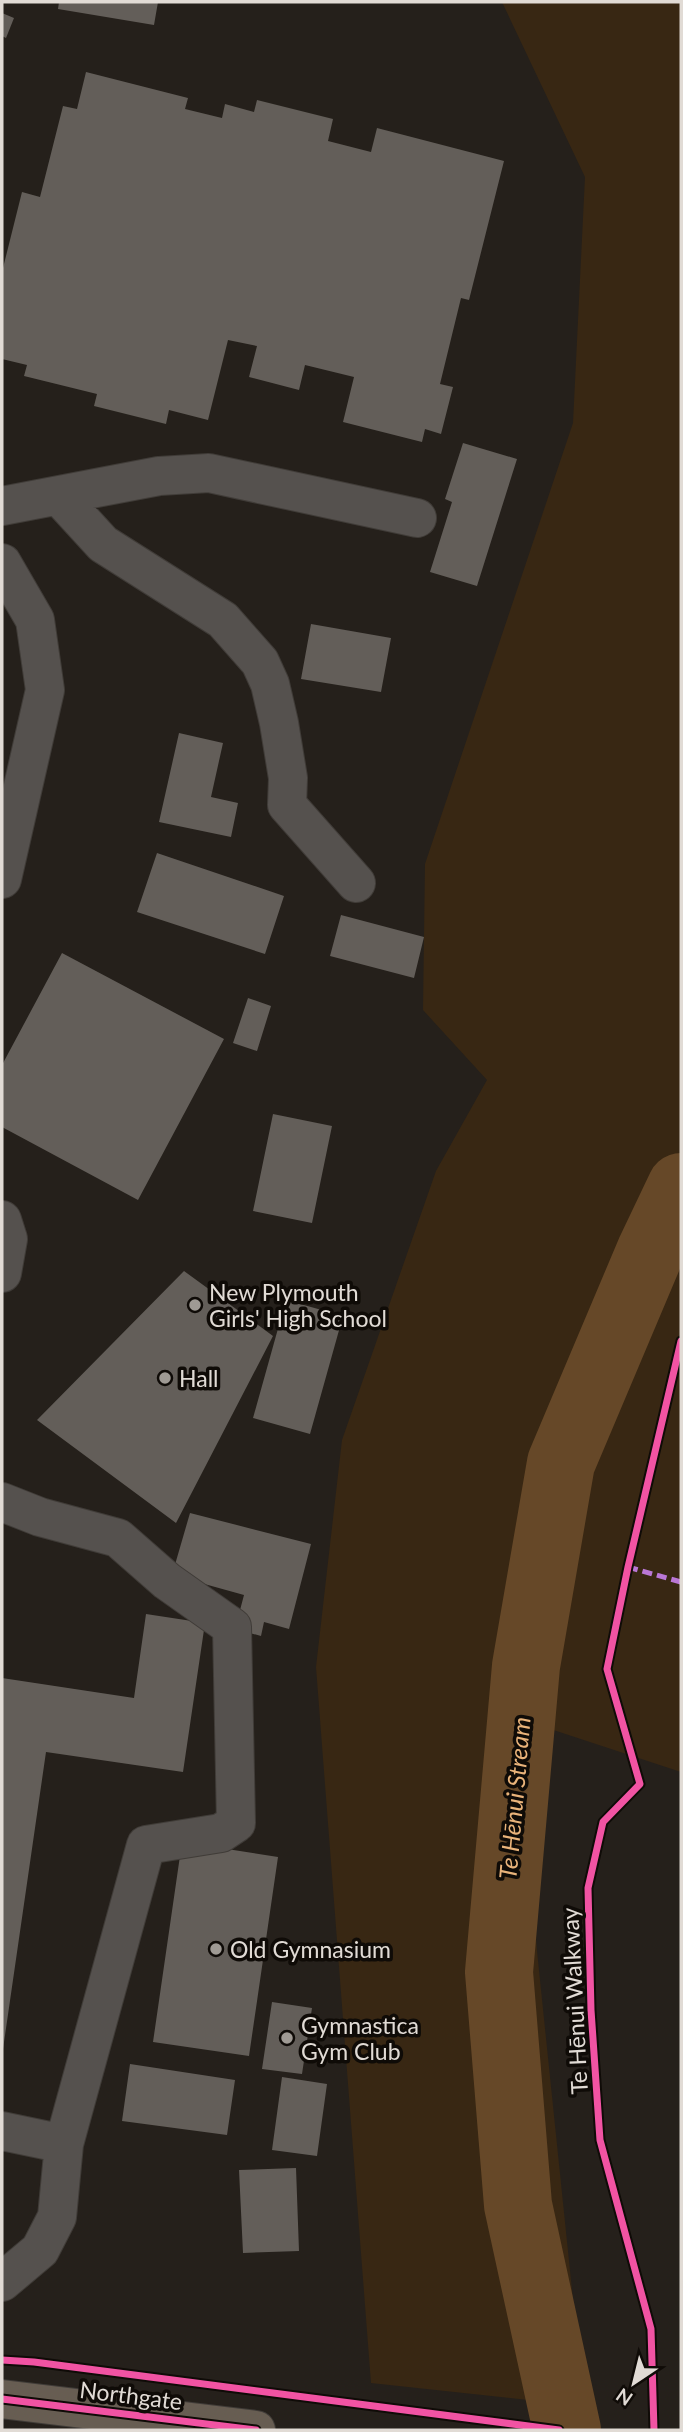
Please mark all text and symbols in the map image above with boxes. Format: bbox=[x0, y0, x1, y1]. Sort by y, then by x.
place label: New Plymouth Girls' High School bbox=[209, 1278, 387, 1332]
marker: New Plymouth Girls' High School bbox=[187, 1297, 203, 1313]
place label: Hall bbox=[179, 1364, 219, 1392]
marker: Hall bbox=[157, 1370, 173, 1386]
water label: Te Hēnui Stream bbox=[492, 1716, 536, 1880]
street label: Te Hēnui Walkway bbox=[555, 1907, 593, 2095]
place label: Old Gymnasium bbox=[230, 1935, 391, 1963]
marker: Old Gymnasium bbox=[208, 1941, 224, 1957]
place label: Gymnastica Gym Club bbox=[301, 2011, 419, 2065]
marker: Gymnastica Gym Club bbox=[279, 2030, 295, 2046]
north arrow bbox=[599, 2348, 669, 2418]
street label: Northgate bbox=[78, 2375, 184, 2415]
text: N bbox=[611, 2384, 637, 2411]

